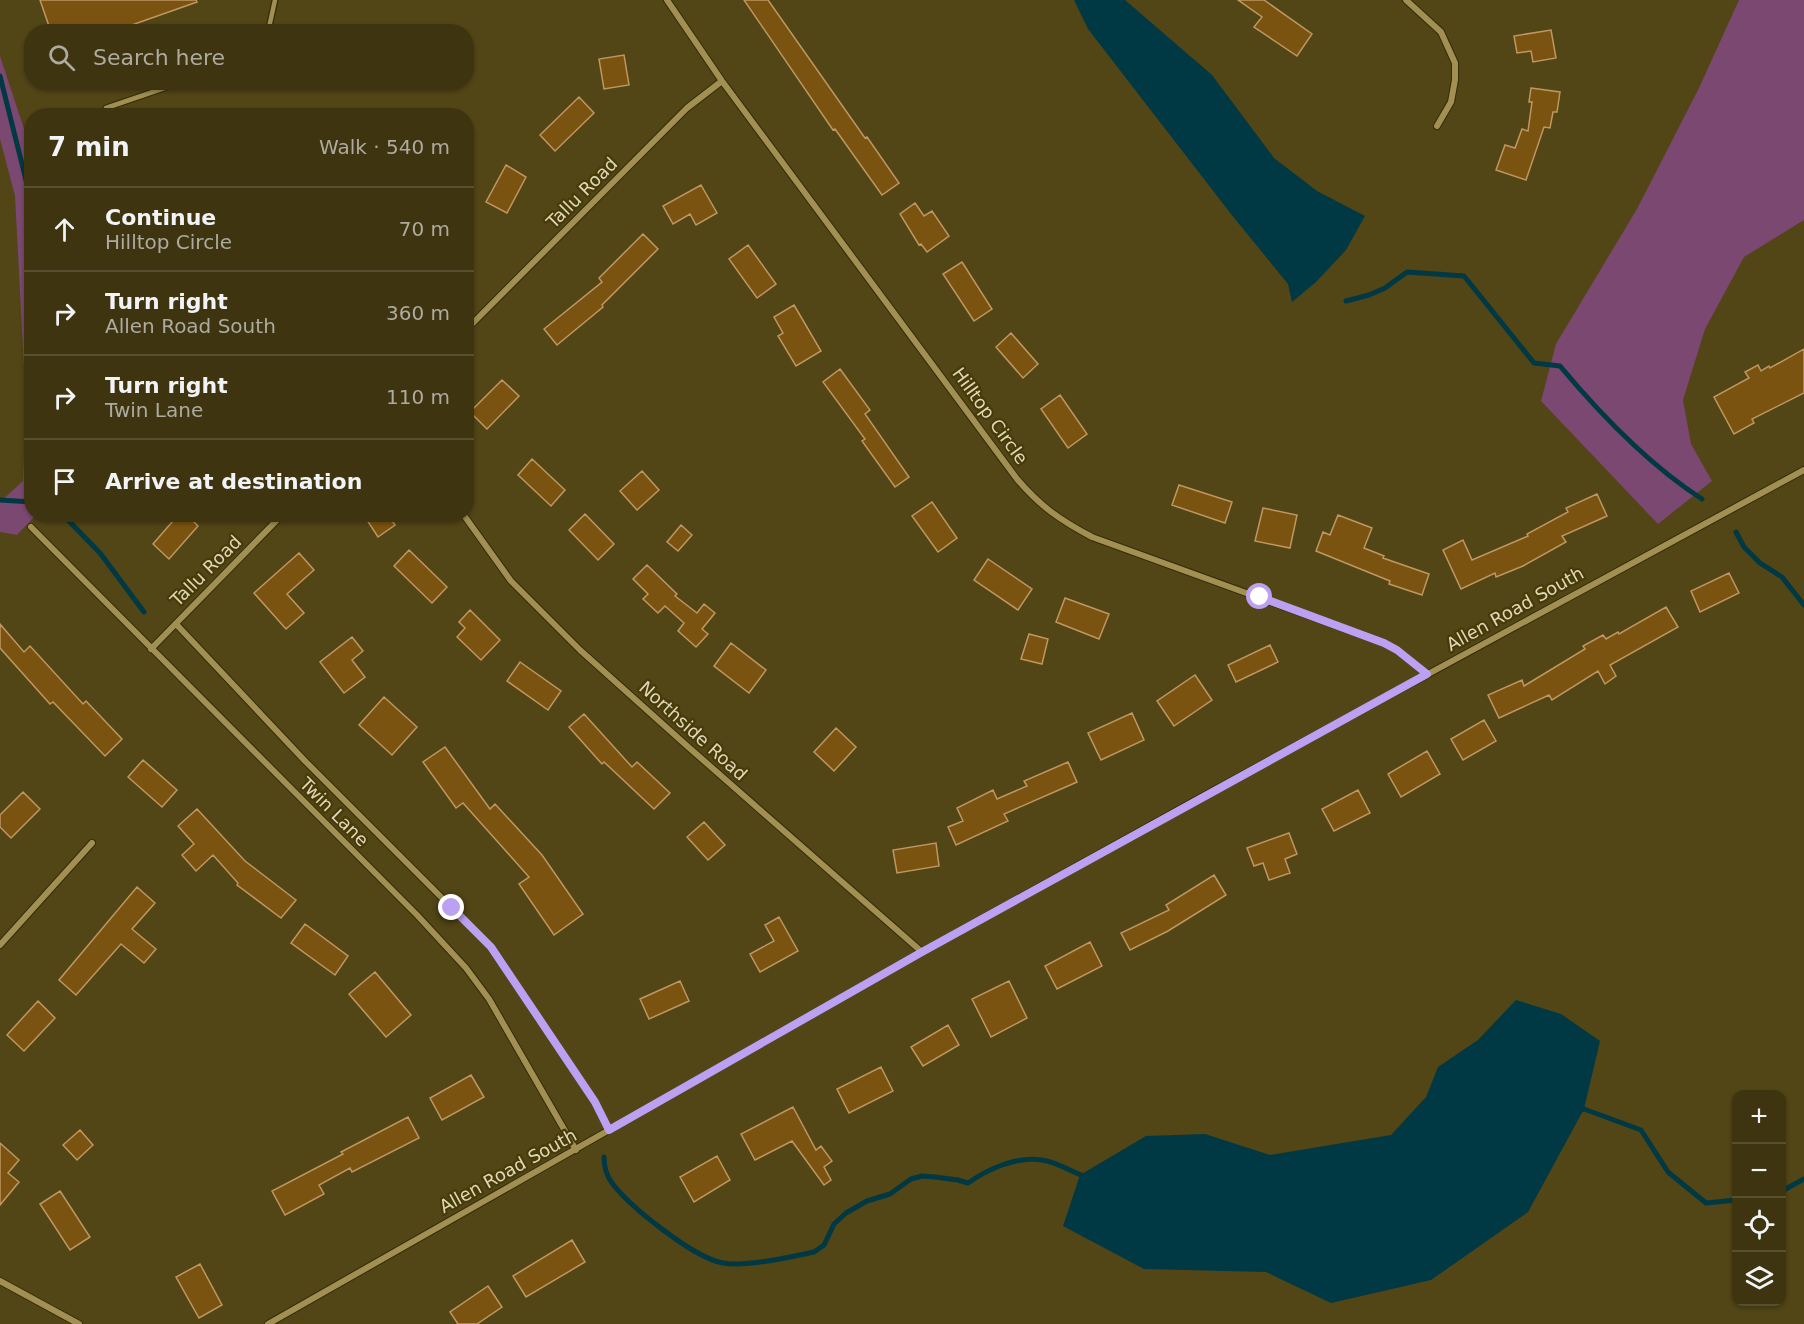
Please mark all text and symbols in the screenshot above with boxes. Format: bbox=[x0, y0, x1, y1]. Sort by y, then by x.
search box bbox=[24, 24, 474, 90]
icon: search bbox=[45, 41, 78, 74]
text: Search here bbox=[93, 45, 225, 70]
text: 7 min bbox=[48, 132, 130, 162]
text: Walk · 540 m bbox=[319, 135, 450, 159]
street label: Tallu Road bbox=[541, 153, 621, 233]
text: Continue bbox=[105, 205, 216, 230]
icon: ahead bbox=[48, 213, 81, 246]
text: 70 m bbox=[399, 217, 450, 241]
text: Hilltop Circle bbox=[105, 230, 232, 254]
text: Turn right bbox=[105, 289, 228, 314]
icon: right bbox=[48, 297, 81, 330]
text: 360 m bbox=[386, 301, 450, 325]
text: Allen Road South bbox=[105, 314, 276, 338]
street label: Hilltop Circle bbox=[948, 363, 1032, 468]
text: Turn right bbox=[105, 373, 228, 398]
icon: right bbox=[48, 381, 81, 414]
text: 110 m bbox=[386, 385, 450, 409]
text: Twin Lane bbox=[105, 398, 203, 422]
icon: arrive bbox=[48, 465, 81, 498]
text: Arrive at destination bbox=[105, 469, 362, 494]
street label: Tallu Road bbox=[165, 531, 245, 611]
street label: Allen Road South bbox=[1442, 562, 1587, 655]
route start bbox=[1246, 583, 1272, 609]
street label: Northside Road bbox=[635, 677, 752, 785]
street label: Twin Lane bbox=[295, 772, 373, 850]
route end bbox=[438, 894, 464, 920]
map controls bbox=[1732, 1090, 1786, 1306]
button: + bbox=[1732, 1090, 1786, 1144]
street label: Allen Road South bbox=[435, 1124, 580, 1217]
button: − bbox=[1732, 1144, 1786, 1198]
button: locate bbox=[1732, 1198, 1786, 1252]
button: layers bbox=[1732, 1252, 1786, 1306]

